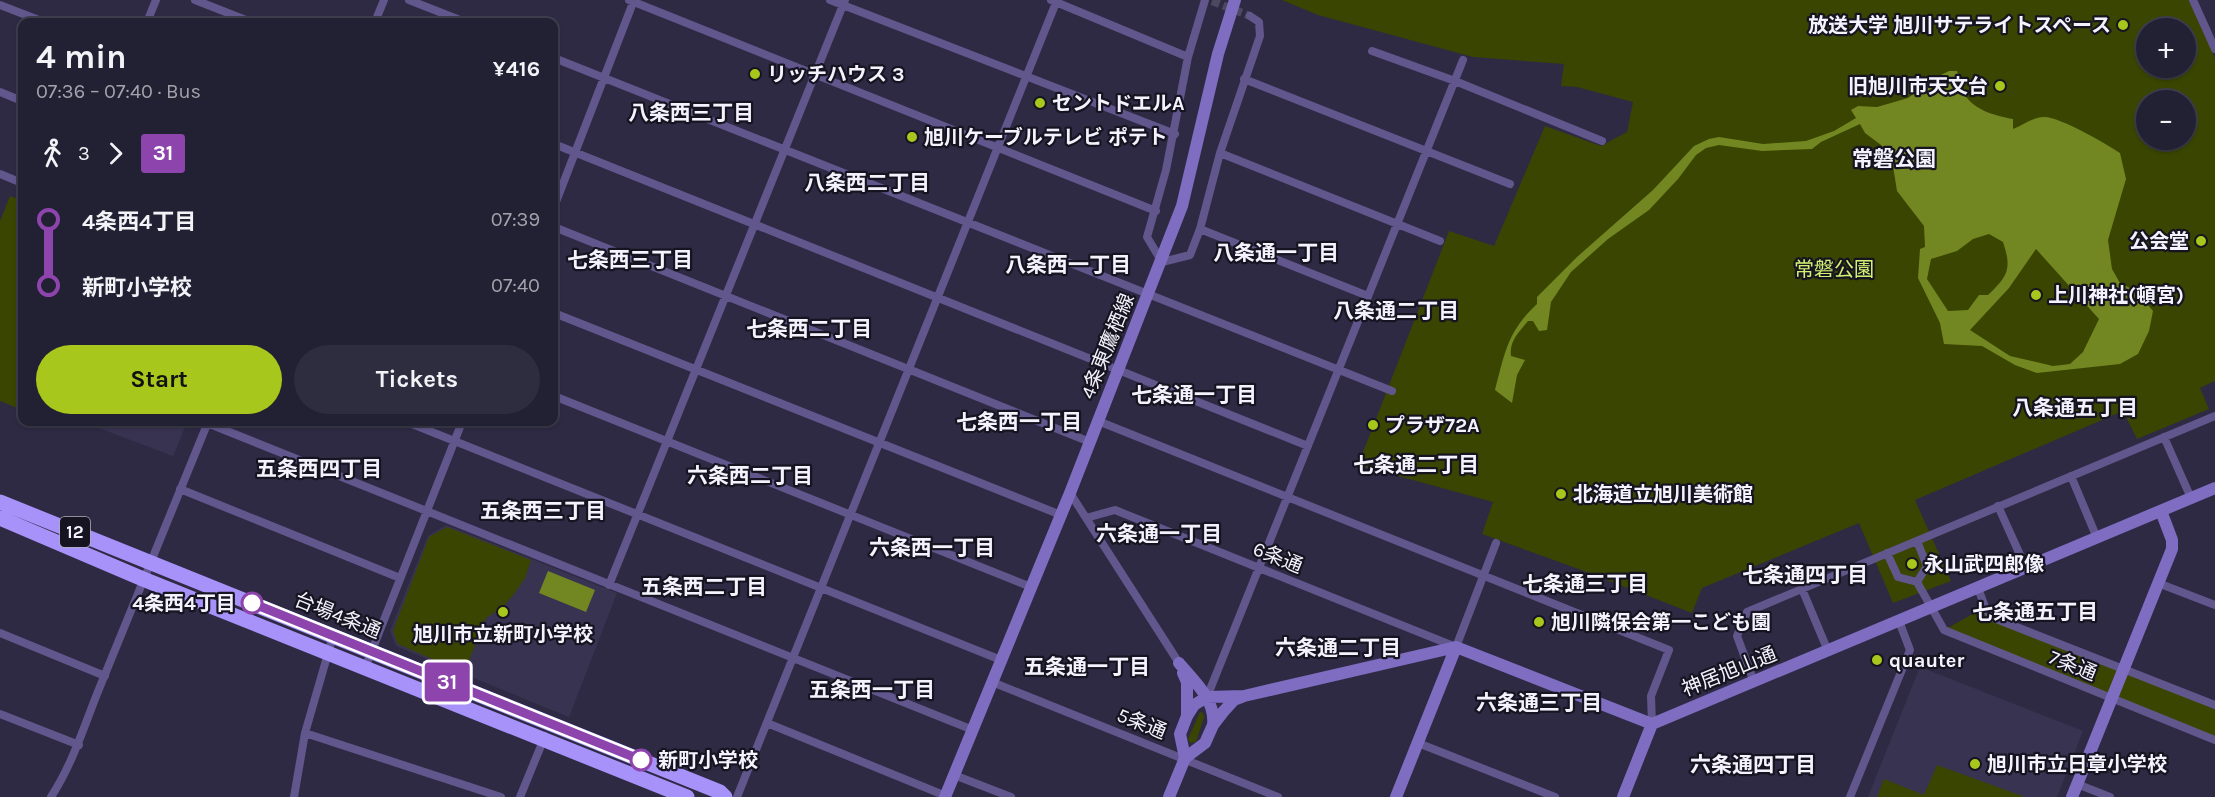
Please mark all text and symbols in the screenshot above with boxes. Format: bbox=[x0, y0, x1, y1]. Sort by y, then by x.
place label: 放送大学 旭川サテライトスペース bbox=[1808, 14, 2111, 37]
marker: 放送大学 旭川サテライトスペース bbox=[2116, 18, 2130, 32]
map controls bbox=[2136, 18, 2196, 150]
button: + bbox=[2136, 18, 2196, 78]
text: 4 min bbox=[36, 38, 127, 76]
text: ¥416 bbox=[493, 56, 540, 82]
place label: リッチハウス 3 bbox=[767, 63, 905, 86]
marker: リッチハウス 3 bbox=[748, 67, 762, 81]
place label: 旧旭川市天文台 bbox=[1848, 75, 1988, 98]
marker: 旧旭川市天文台 bbox=[1993, 79, 2007, 93]
text: 07:36 – 07:40 · Bus bbox=[36, 80, 201, 103]
button: − bbox=[2136, 90, 2196, 150]
place label: セントドエルA bbox=[1052, 92, 1185, 115]
marker: セントドエルA bbox=[1033, 96, 1047, 110]
district label: 八条西三丁目 bbox=[628, 101, 754, 125]
place label: 旭川ケーブルテレビ ポテト bbox=[924, 126, 1168, 149]
marker: 旭川ケーブルテレビ ポテト bbox=[905, 130, 919, 144]
icon: walk bbox=[36, 137, 69, 170]
icon: forward bbox=[99, 137, 132, 170]
text: 31 bbox=[153, 141, 173, 165]
text: 3 bbox=[78, 142, 90, 165]
district label: 常磐公園 bbox=[1852, 147, 1936, 171]
district label: 八条西二丁目 bbox=[804, 171, 930, 195]
text: 07:39 bbox=[491, 208, 540, 231]
text: 4条西4丁目 bbox=[82, 209, 196, 235]
place label: 公会堂 bbox=[2129, 230, 2189, 253]
marker: 公会堂 bbox=[2194, 234, 2208, 248]
district label: 八条通一丁目 bbox=[1213, 241, 1339, 265]
district label: 七条西三丁目 bbox=[567, 248, 693, 272]
district label: 八条西一丁目 bbox=[1005, 253, 1131, 277]
park label: 常磐公園 bbox=[1794, 258, 1874, 281]
text: 07:40 bbox=[491, 274, 540, 297]
text: 新町小学校 bbox=[82, 275, 192, 301]
place label: 上川神社(頓宮) bbox=[2048, 284, 2184, 307]
marker: 上川神社(頓宮) bbox=[2029, 288, 2043, 302]
street label: 4条東鷹栖線 bbox=[1076, 290, 1139, 402]
district label: 八条通二丁目 bbox=[1333, 299, 1459, 323]
district label: 七条西二丁目 bbox=[746, 317, 872, 341]
button: Start bbox=[36, 345, 282, 414]
button: Tickets bbox=[294, 345, 540, 414]
district label: 七条通一丁目 bbox=[1131, 383, 1257, 407]
district label: 八条通五丁目 bbox=[2012, 396, 2138, 420]
district label: 七条西一丁目 bbox=[956, 410, 1082, 434]
place label: プラザ72A bbox=[1385, 414, 1480, 437]
marker: プラザ72A bbox=[1366, 418, 1380, 432]
district label: 七条通二丁目 bbox=[1353, 453, 1479, 477]
district label: 五条西四丁目 bbox=[256, 457, 382, 481]
district label: 六条西二丁目 bbox=[687, 464, 813, 488]
place label: 北海道立旭川美術館 bbox=[1573, 483, 1753, 506]
marker: 北海道立旭川美術館 bbox=[1554, 487, 1568, 501]
district label: 五条西三丁目 bbox=[480, 499, 606, 523]
road number: 12 bbox=[60, 517, 90, 547]
district label: 六条通一丁目 bbox=[1096, 522, 1222, 546]
district label: 六条西一丁目 bbox=[869, 536, 995, 560]
street label: 6条通 bbox=[1250, 537, 1306, 578]
place label: 永山武四郎像 bbox=[1924, 553, 2044, 576]
marker: 永山武四郎像 bbox=[1905, 557, 1919, 571]
district label: 七条通四丁目 bbox=[1742, 563, 1868, 587]
district label: 七条通三丁目 bbox=[1522, 572, 1648, 596]
district label: 五条西二丁目 bbox=[641, 575, 767, 599]
street label: 台場4条通 bbox=[291, 588, 384, 643]
place label: 4条西4丁目 bbox=[132, 592, 236, 615]
marker: 4条西4丁目 bbox=[241, 592, 263, 614]
district label: 七条通五丁目 bbox=[1972, 600, 2098, 624]
marker: 旭川市立新町小学校 bbox=[496, 605, 510, 619]
place label: 旭川隣保会第一こども園 bbox=[1551, 611, 1771, 634]
marker: 旭川隣保会第一こども園 bbox=[1532, 615, 1546, 629]
place label: 旭川市立新町小学校 bbox=[413, 623, 593, 646]
district label: 六条通二丁目 bbox=[1275, 636, 1401, 660]
street label: 神居旭山通 bbox=[1679, 642, 1780, 701]
street label: 7条通 bbox=[2046, 646, 2100, 685]
place label: quauter bbox=[1889, 649, 1964, 672]
marker: quauter bbox=[1870, 653, 1884, 667]
district label: 五条通一丁目 bbox=[1024, 655, 1150, 679]
line badge: 31 bbox=[420, 662, 474, 702]
text: 31 bbox=[437, 670, 457, 694]
district label: 五条西一丁目 bbox=[809, 678, 935, 702]
district label: 六条通三丁目 bbox=[1476, 691, 1602, 715]
street label: 5条通 bbox=[1114, 703, 1170, 744]
marker: 新町小学校 bbox=[630, 749, 652, 771]
place label: 新町小学校 bbox=[658, 749, 758, 772]
district label: 六条通四丁目 bbox=[1690, 753, 1816, 777]
place label: 旭川市立日章小学校 bbox=[1987, 753, 2167, 776]
marker: 旭川市立日章小学校 bbox=[1968, 757, 1982, 771]

